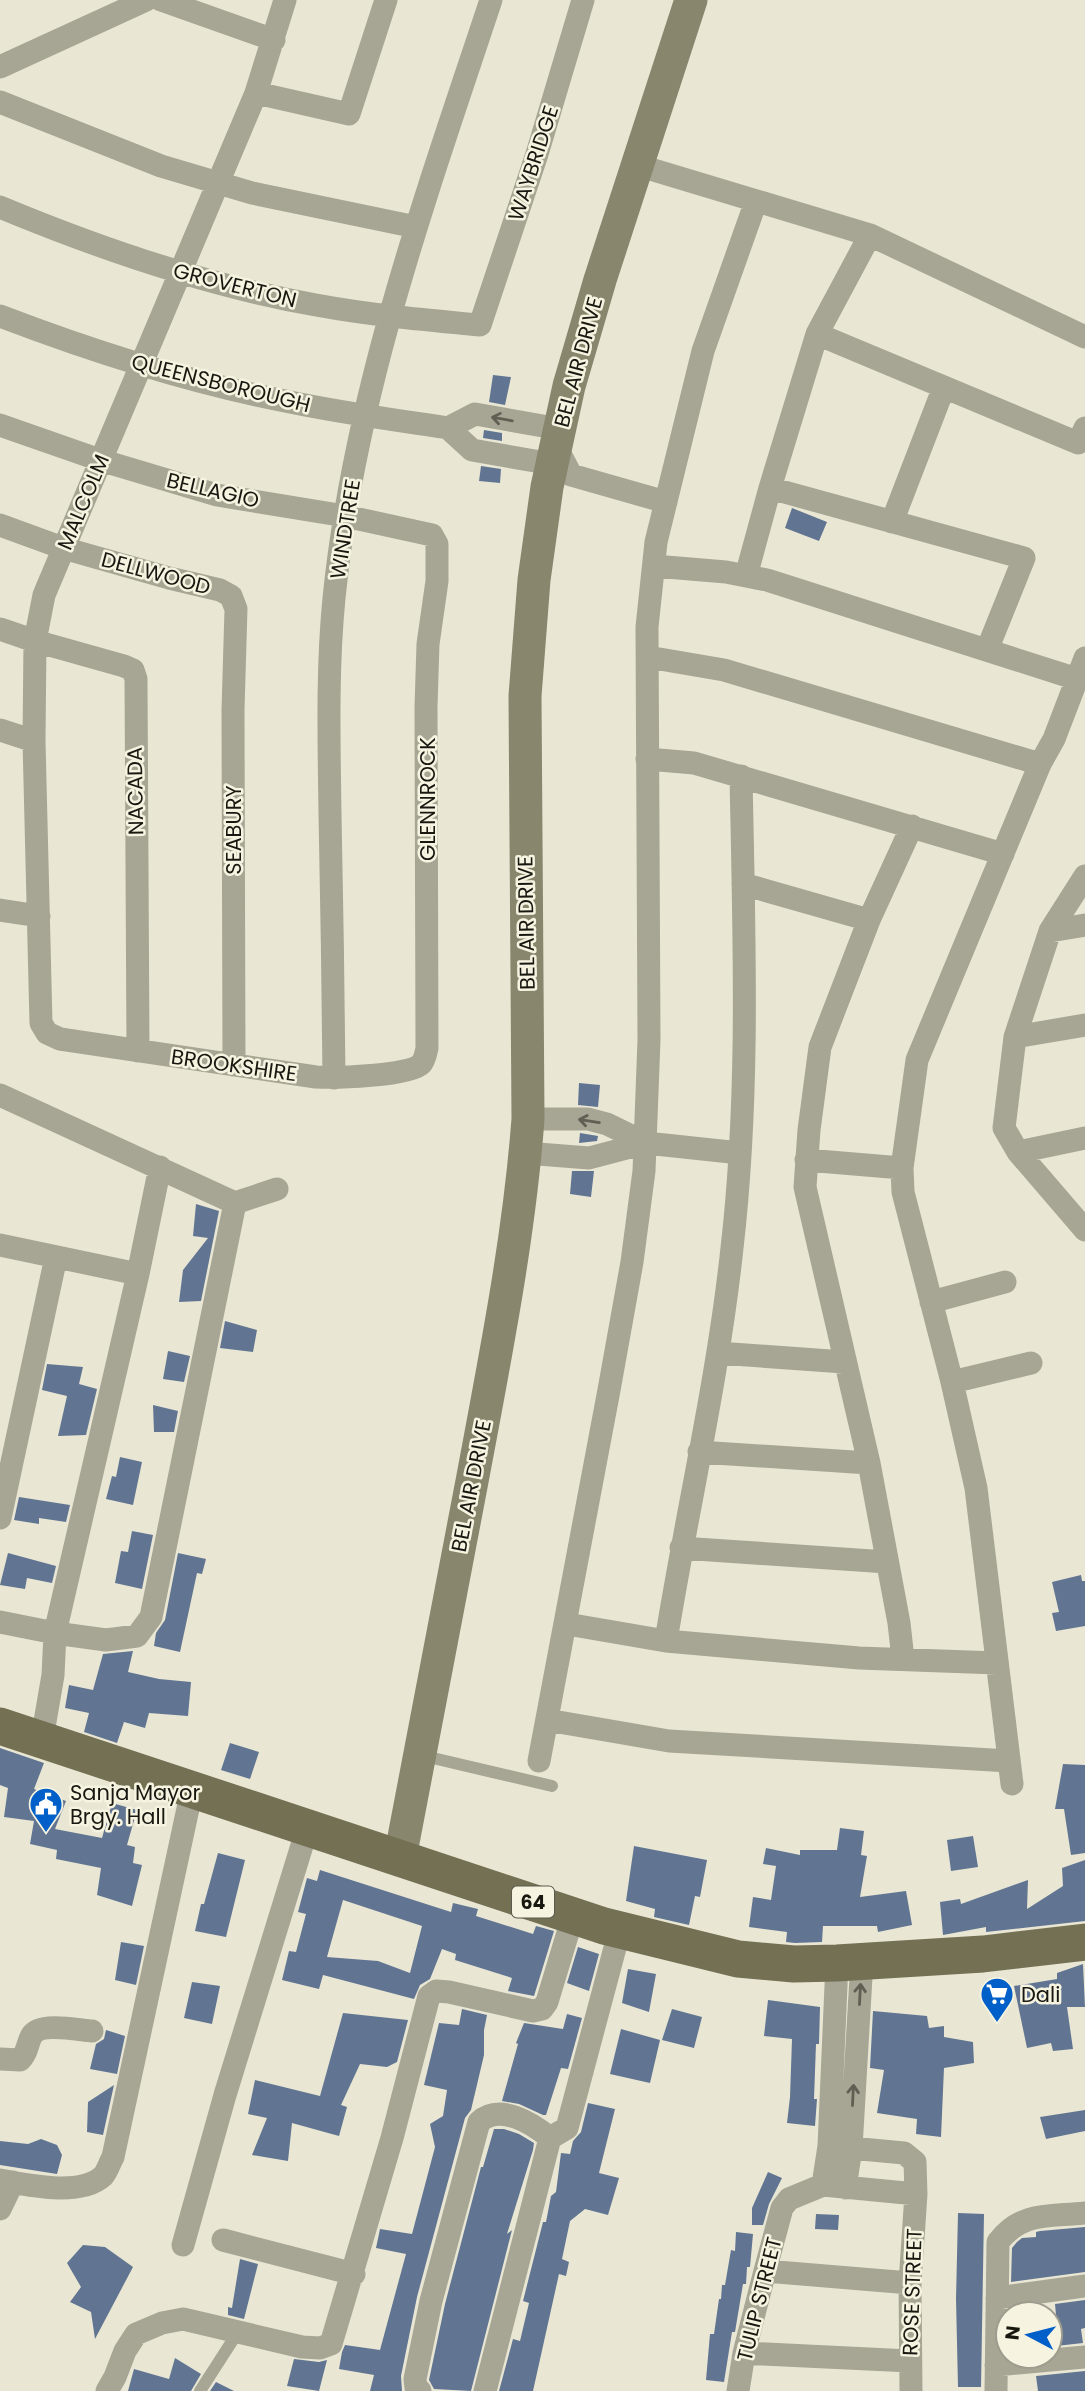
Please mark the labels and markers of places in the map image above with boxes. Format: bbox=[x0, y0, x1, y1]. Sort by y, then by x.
place label: Sanja Mayor Brgy. Hall bbox=[70, 1778, 201, 1831]
public building icon: Sanja Mayor Brgy. Hall bbox=[27, 1785, 65, 1834]
supermarket icon: Dali bbox=[978, 1975, 1016, 2024]
place label: Dali bbox=[1021, 1980, 1060, 2009]

